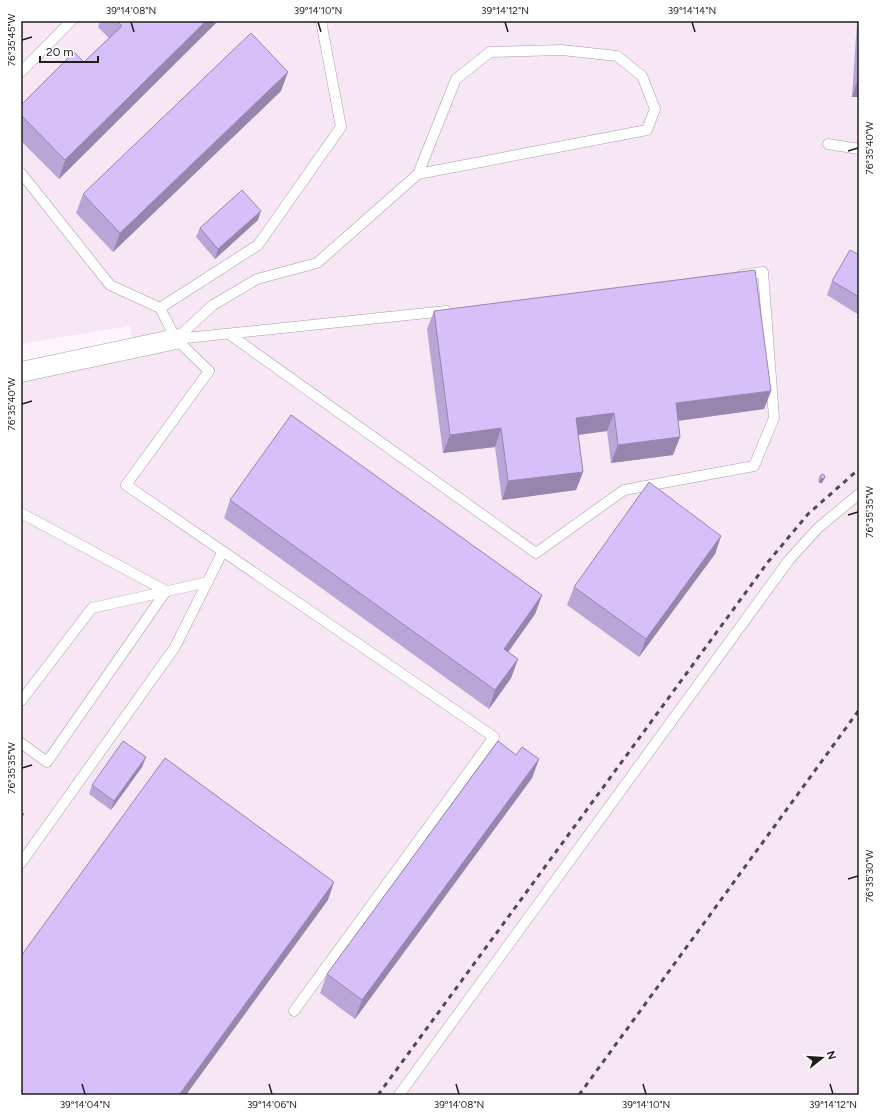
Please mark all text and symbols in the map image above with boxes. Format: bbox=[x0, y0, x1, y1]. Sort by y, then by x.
text: 39°14'08"N bbox=[106, 4, 156, 17]
text: 39°14'10"N bbox=[294, 4, 342, 17]
text: 39°14'12"N bbox=[481, 4, 529, 17]
text: 39°14'14"N bbox=[668, 4, 716, 17]
text: 76°35'45"W bbox=[5, 13, 18, 66]
scale bar bbox=[40, 38, 98, 64]
text: 20 m bbox=[46, 45, 74, 59]
text: 76°35'40"W bbox=[863, 121, 876, 175]
text: 76°35'40"W bbox=[5, 377, 18, 431]
text: 76°35'35"W bbox=[863, 486, 876, 538]
text: 76°35'35"W bbox=[5, 742, 18, 794]
text: 76°35'30"W bbox=[863, 849, 876, 902]
north arrow bbox=[802, 1038, 842, 1078]
text: N bbox=[824, 1049, 839, 1061]
text: 39°14'04"N bbox=[60, 1098, 110, 1111]
text: 39°14'06"N bbox=[247, 1098, 297, 1111]
text: 39°14'08"N bbox=[434, 1098, 484, 1111]
text: 39°14'10"N bbox=[622, 1098, 670, 1111]
text: 39°14'12"N bbox=[809, 1098, 857, 1111]

